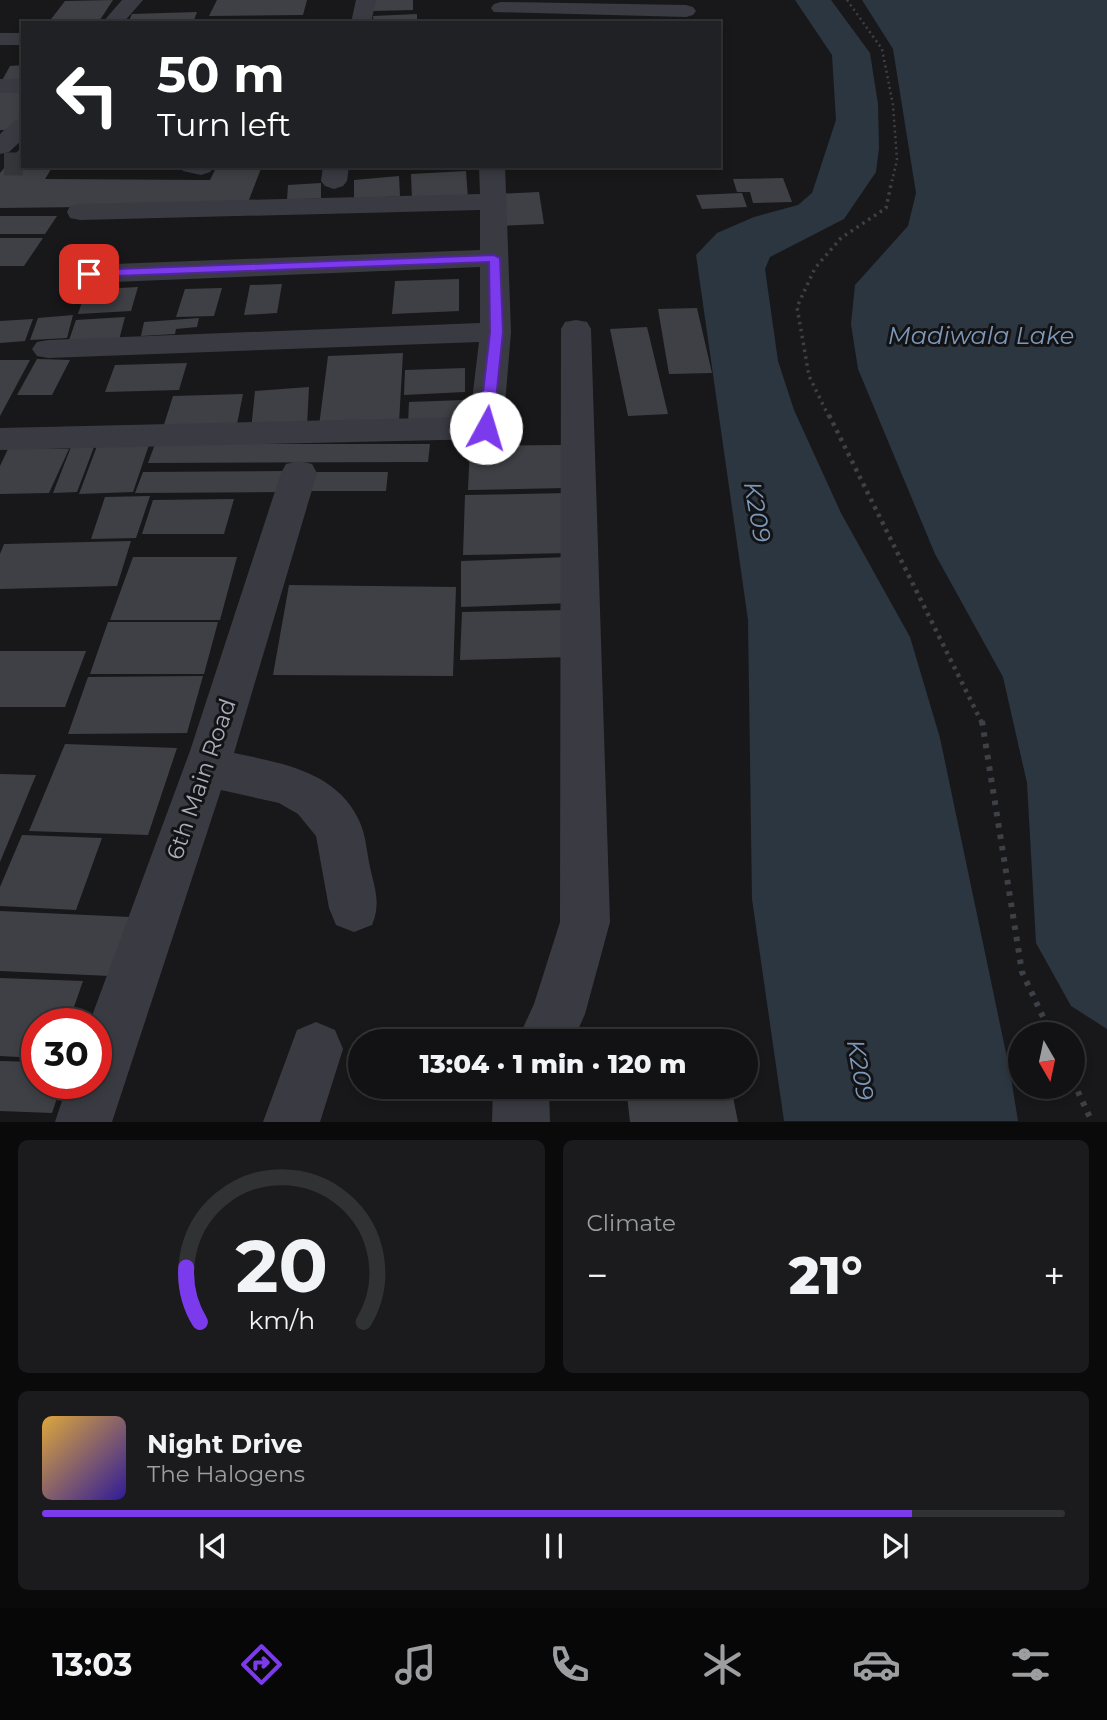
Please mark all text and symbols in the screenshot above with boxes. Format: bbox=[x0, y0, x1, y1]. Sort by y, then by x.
text: 50 m bbox=[157, 45, 285, 104]
icon: left bbox=[42, 49, 133, 140]
text: Turn left bbox=[157, 105, 291, 144]
pin bbox=[59, 244, 119, 304]
icon: arrive bbox=[70, 255, 108, 293]
water label: Madiwala Lake bbox=[888, 321, 1074, 350]
position arrow bbox=[449, 391, 523, 465]
water label: K209 bbox=[738, 479, 777, 545]
street label: 6th Main Road bbox=[160, 695, 242, 863]
speed limit sign: 30 bbox=[21, 1008, 112, 1099]
north arrow bbox=[1008, 1022, 1085, 1099]
map controls bbox=[1008, 1022, 1085, 1099]
water label: K209 bbox=[841, 1037, 880, 1103]
text: 13:04 · 1 min · 120 m bbox=[420, 1048, 686, 1080]
text: Climate bbox=[587, 1209, 676, 1237]
text: 20 bbox=[235, 1223, 327, 1311]
text: 21° bbox=[789, 1244, 863, 1307]
text: − bbox=[587, 1252, 608, 1299]
text: + bbox=[1043, 1252, 1065, 1299]
text: km/h bbox=[248, 1305, 315, 1335]
text: Night Drive bbox=[147, 1428, 303, 1460]
text: The Halogens bbox=[147, 1460, 305, 1488]
icon: previous bbox=[194, 1527, 232, 1565]
icon: pause bbox=[535, 1527, 573, 1565]
icon: next bbox=[876, 1527, 914, 1565]
icon: directions bbox=[237, 1640, 286, 1689]
icon: music bbox=[391, 1640, 440, 1689]
icon: phone bbox=[545, 1640, 594, 1689]
icon: climate bbox=[698, 1640, 747, 1689]
icon: car bbox=[852, 1640, 901, 1689]
icon: filters bbox=[1006, 1640, 1055, 1689]
text: 13:03 bbox=[52, 1645, 133, 1684]

